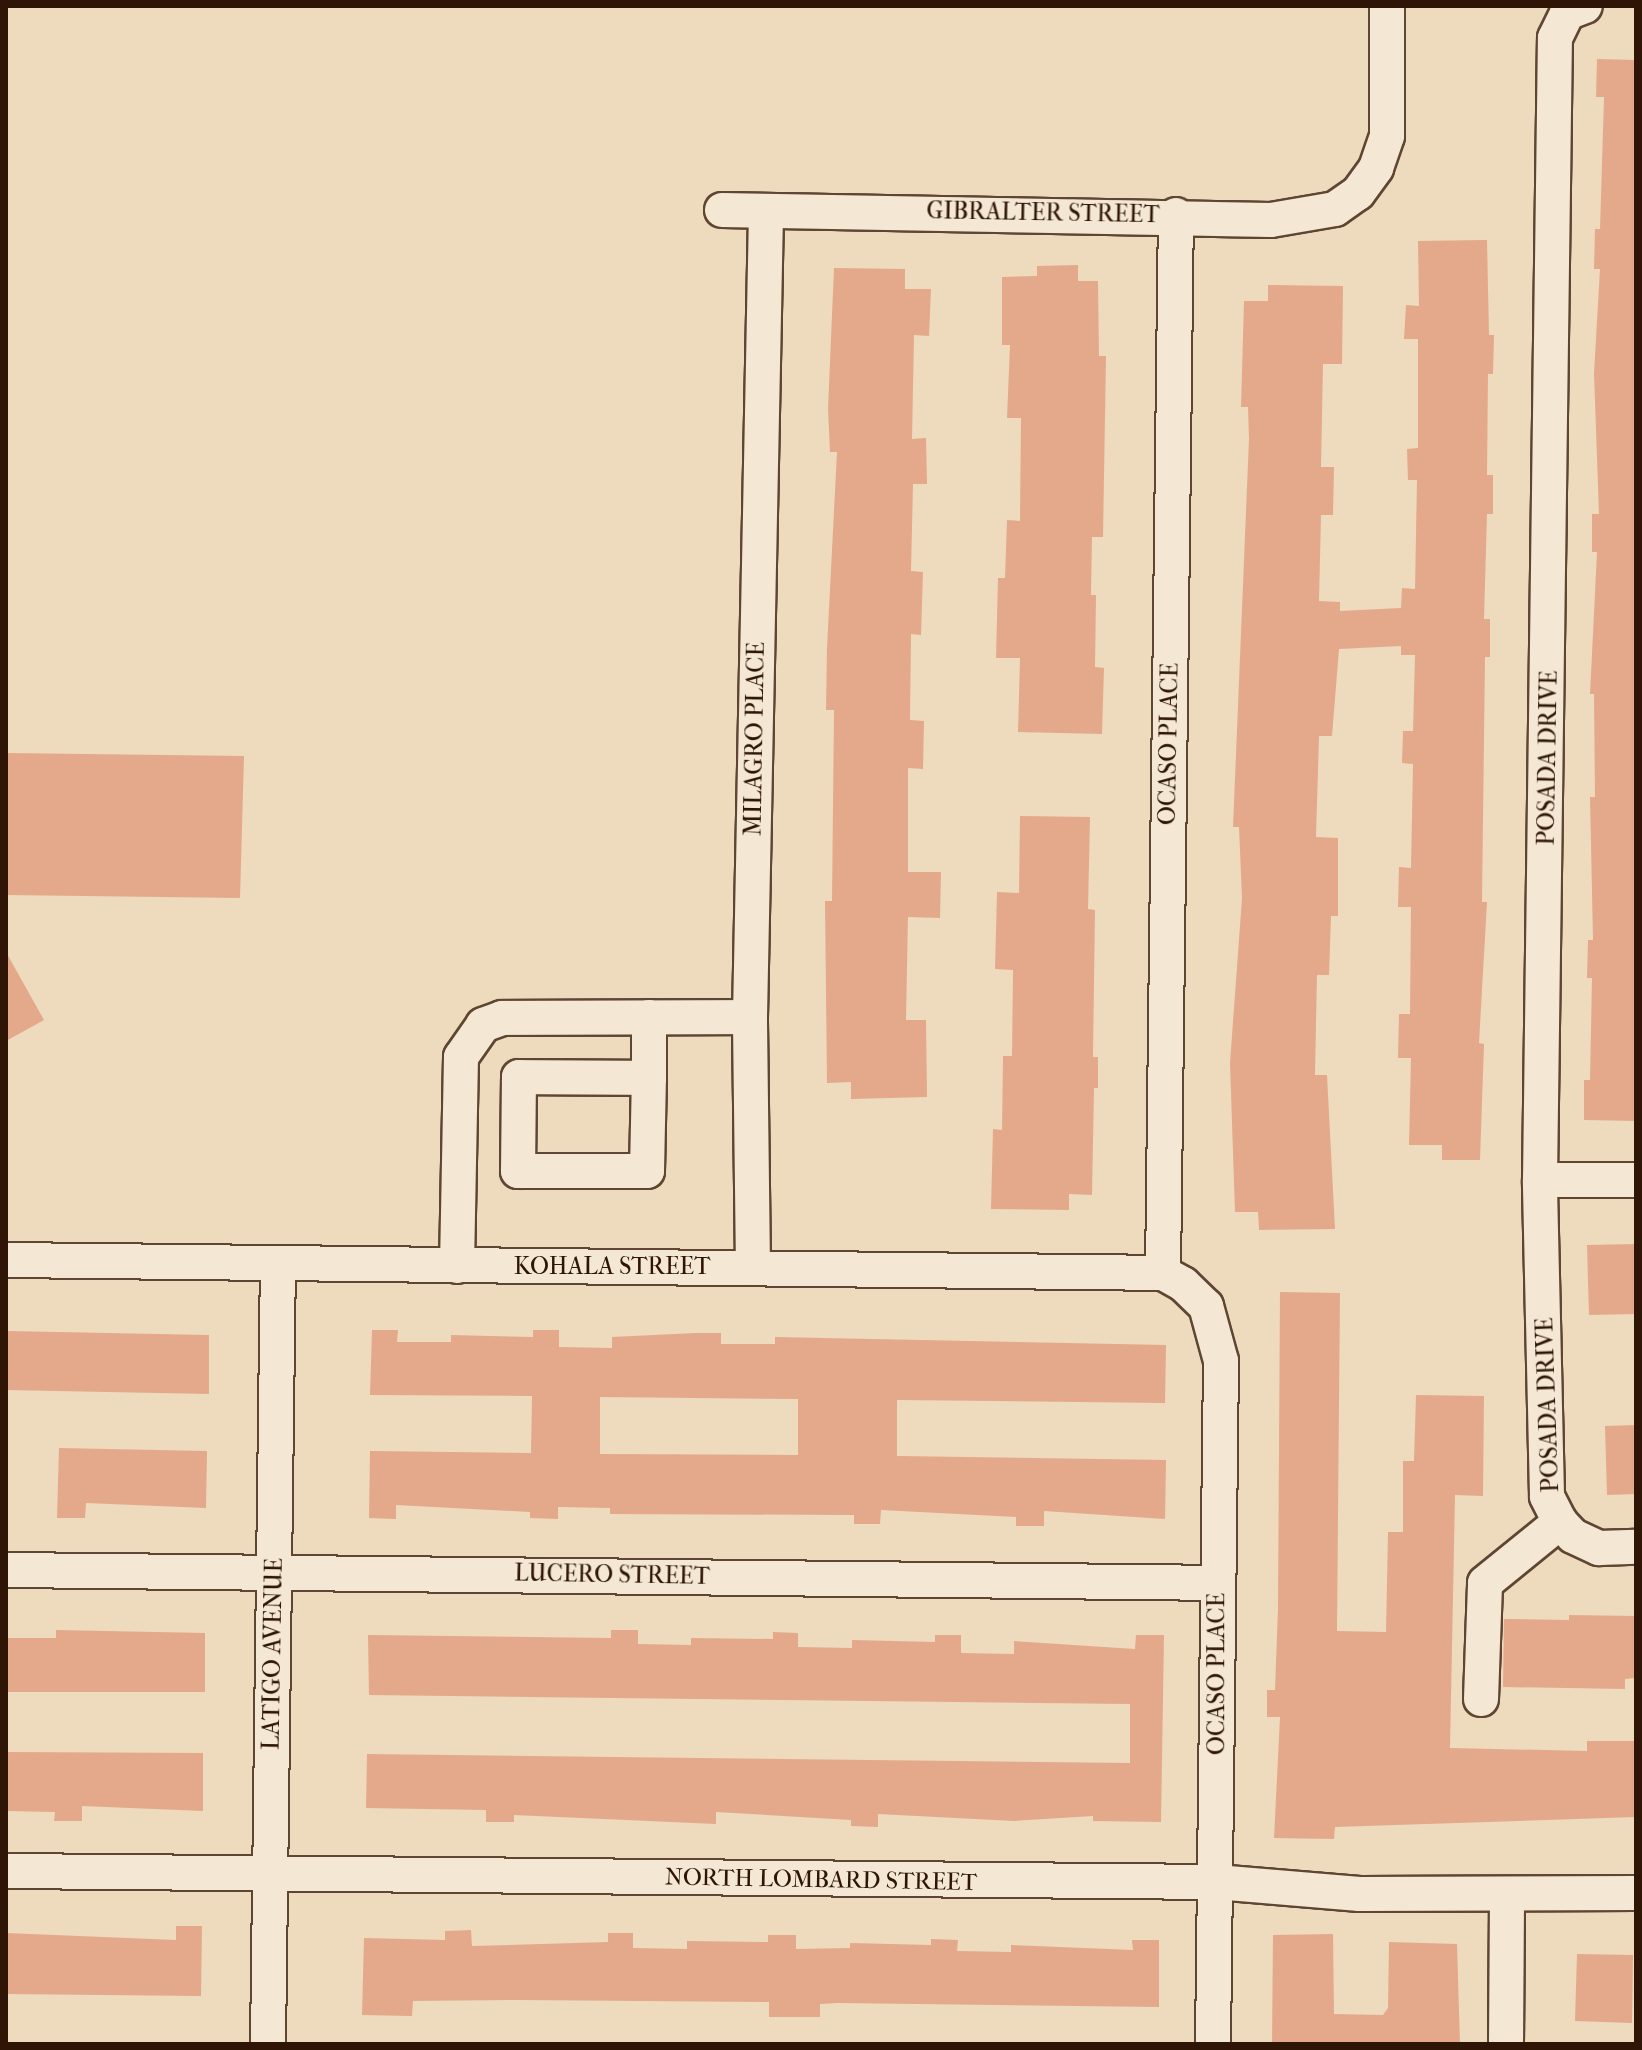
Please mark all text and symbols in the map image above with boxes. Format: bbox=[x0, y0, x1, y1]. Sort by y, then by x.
street label: GIBRALTER STREET bbox=[926, 197, 1160, 229]
street label: MILAGRO PLACE bbox=[739, 642, 771, 836]
street label: OCASO PLACE bbox=[1153, 663, 1185, 825]
street label: POSADA DRIVE bbox=[1532, 670, 1564, 846]
street label: KOHALA STREET bbox=[514, 1253, 710, 1281]
street label: POSADA DRIVE bbox=[1531, 1317, 1565, 1493]
street label: LATIGO AVENUE bbox=[257, 1558, 289, 1750]
street label: LUCERO STREET bbox=[514, 1559, 710, 1591]
street label: OCASO PLACE bbox=[1203, 1593, 1231, 1755]
street label: NORTH LOMBARD STREET bbox=[665, 1863, 977, 1897]

